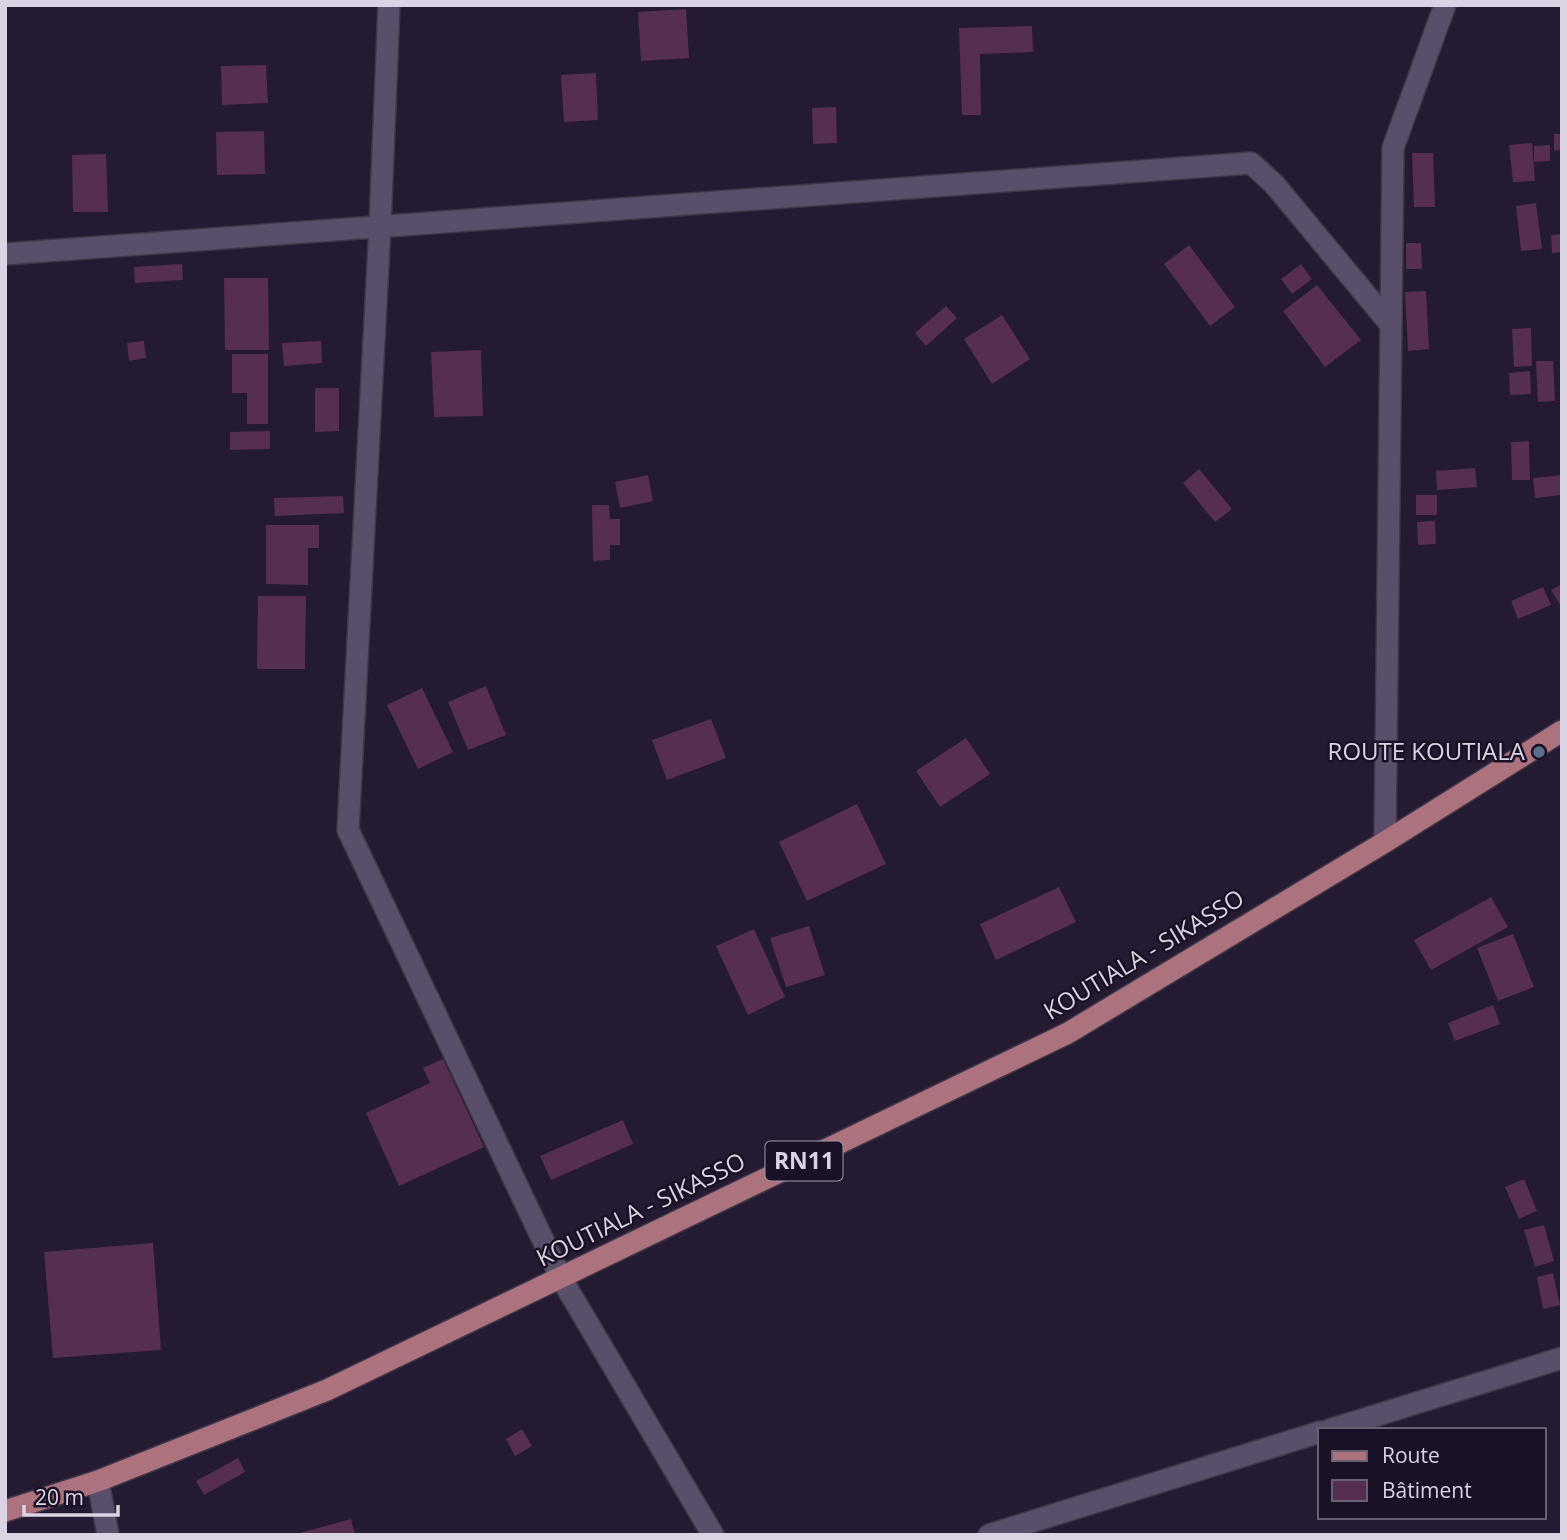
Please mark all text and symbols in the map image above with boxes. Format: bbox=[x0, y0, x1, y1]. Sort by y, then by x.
place label: ROUTE KOUTIALA bbox=[1328, 734, 1526, 767]
marker: ROUTE KOUTIALA bbox=[1531, 744, 1547, 760]
street label: KOUTIALA - SIKASSO bbox=[1037, 881, 1250, 1027]
road number: RN11 bbox=[766, 1142, 842, 1180]
street label: KOUTIALA - SIKASSO bbox=[530, 1144, 750, 1274]
legend bbox=[1318, 1428, 1546, 1519]
text: Route bbox=[1382, 1441, 1440, 1469]
scale bar bbox=[24, 1474, 119, 1518]
text: Bâtiment bbox=[1382, 1476, 1472, 1504]
text: 20 m bbox=[35, 1483, 84, 1511]

